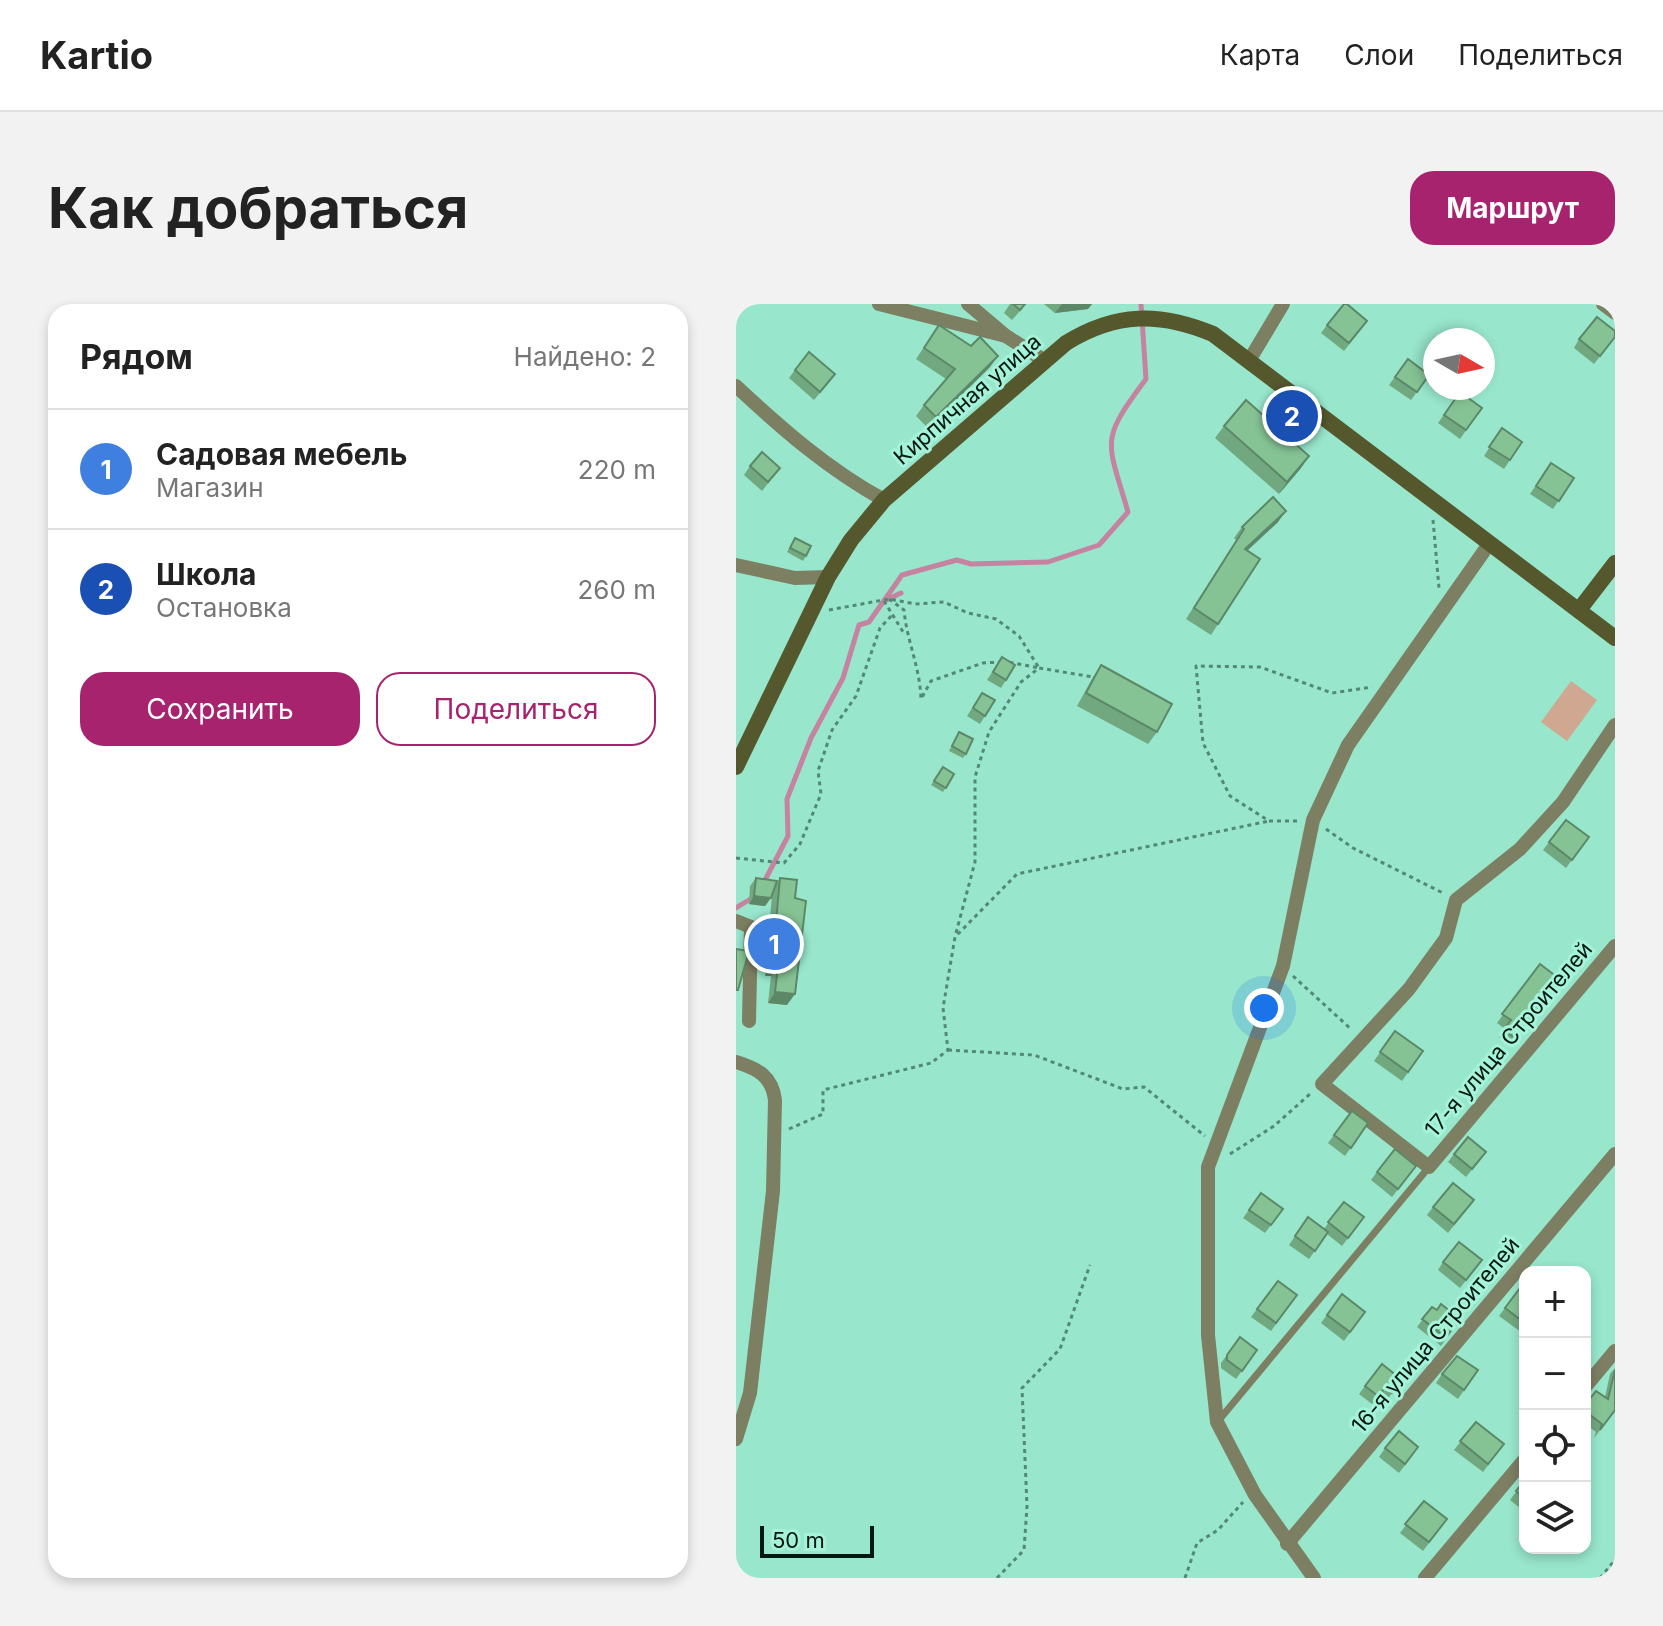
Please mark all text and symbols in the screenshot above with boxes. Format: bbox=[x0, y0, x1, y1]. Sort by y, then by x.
text: Kartio bbox=[40, 32, 153, 78]
text: Карта bbox=[1220, 38, 1300, 72]
text: Слои bbox=[1344, 38, 1414, 72]
text: Поделиться bbox=[1458, 38, 1623, 72]
button: Маршрут bbox=[1410, 171, 1615, 245]
text: Как добраться bbox=[48, 174, 468, 242]
street label: Кирпичная улица bbox=[888, 328, 1046, 470]
north arrow bbox=[1423, 328, 1495, 400]
text: Рядом bbox=[80, 336, 193, 377]
text: Найдено: 2 bbox=[514, 341, 656, 372]
pin: 2 bbox=[1266, 386, 1318, 446]
text: Садовая мебель bbox=[156, 436, 407, 472]
text: 1 bbox=[100, 454, 112, 485]
text: 220 m bbox=[578, 454, 656, 485]
text: Магазин bbox=[156, 472, 264, 503]
text: Школа bbox=[156, 556, 256, 592]
text: 2 bbox=[98, 574, 114, 605]
text: 260 m bbox=[578, 574, 656, 605]
text: Остановка bbox=[156, 592, 292, 623]
button: Сохранить bbox=[80, 672, 360, 746]
button: Поделиться bbox=[376, 672, 656, 746]
pin: 1 bbox=[748, 914, 800, 974]
street label: 17-я улица Строителей bbox=[1419, 936, 1597, 1142]
your location bbox=[1244, 988, 1284, 1028]
street label: 16-я улица Строителей bbox=[1346, 1232, 1524, 1438]
map controls bbox=[1519, 1266, 1591, 1554]
button: + bbox=[1519, 1266, 1591, 1338]
button: − bbox=[1519, 1338, 1591, 1410]
button: locate bbox=[1519, 1410, 1591, 1482]
button: layers bbox=[1519, 1482, 1591, 1554]
scale bar bbox=[760, 1522, 874, 1558]
text: 50 m bbox=[772, 1527, 825, 1553]

